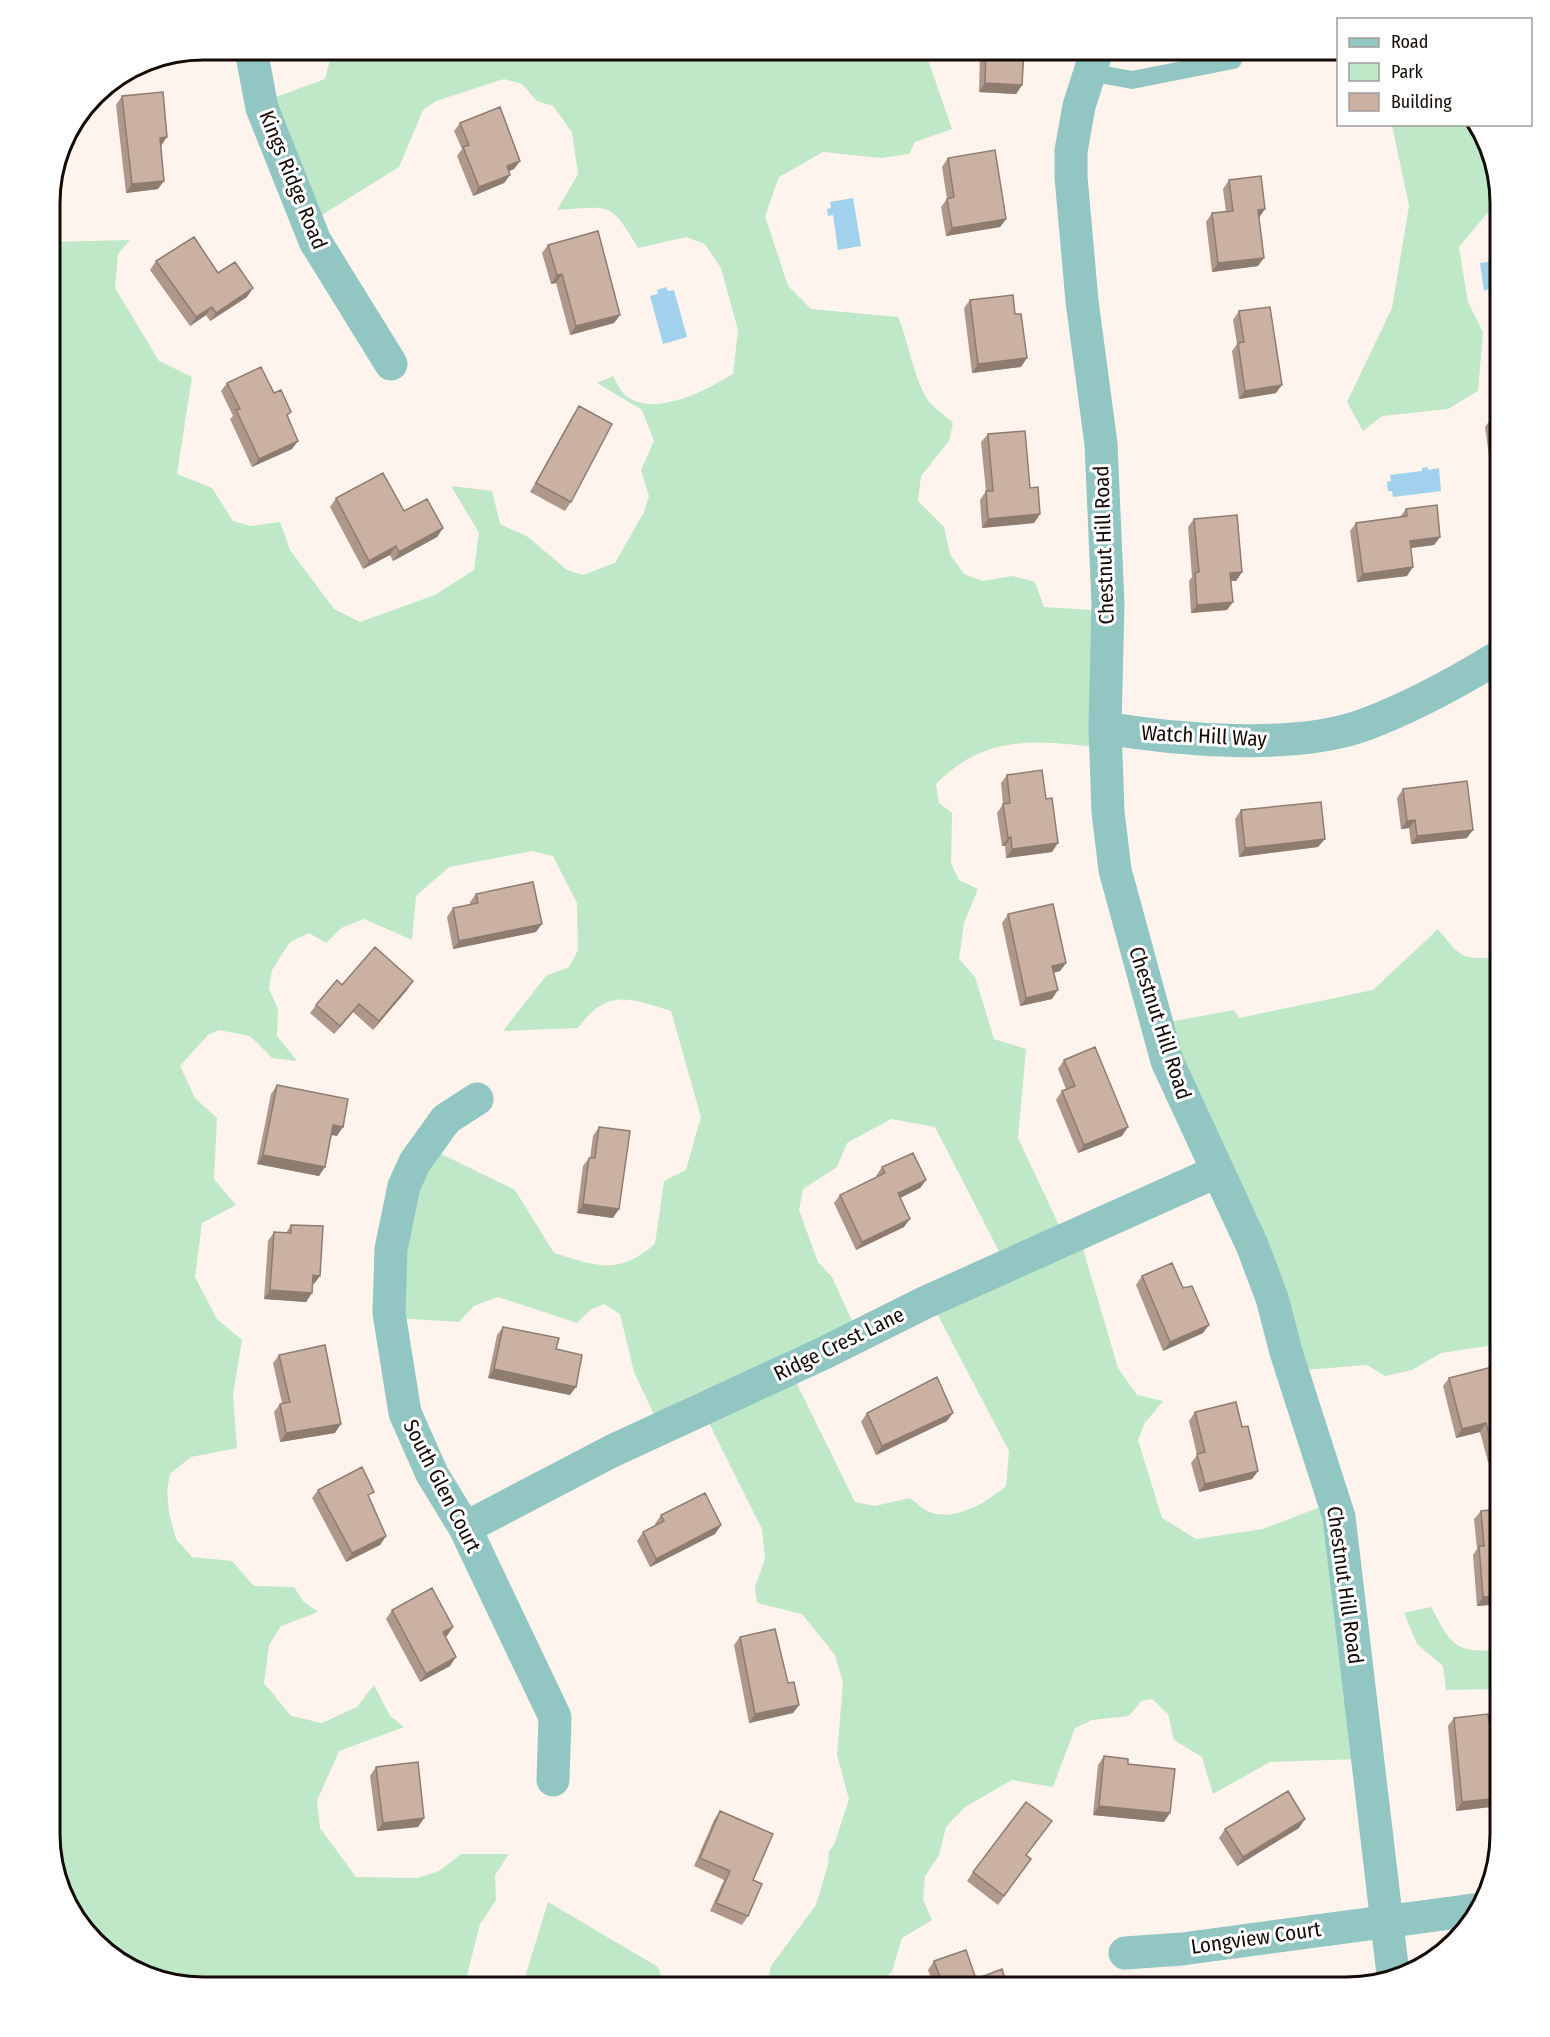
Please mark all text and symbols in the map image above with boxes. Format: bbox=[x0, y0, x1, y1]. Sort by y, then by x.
legend bbox=[1337, 18, 1532, 126]
text: Road bbox=[1391, 31, 1428, 53]
text: Park bbox=[1391, 61, 1424, 83]
text: Building bbox=[1391, 91, 1452, 113]
street label: Kings Ridge Road bbox=[253, 107, 333, 253]
street label: Chestnut Hill Road bbox=[1088, 465, 1120, 625]
street label: Watch Hill Way bbox=[1141, 720, 1268, 752]
street label: Chestnut Hill Road bbox=[1123, 943, 1197, 1103]
street label: Ridge Crest Lane bbox=[770, 1301, 908, 1387]
street label: South Glen Court bbox=[397, 1415, 487, 1557]
street label: Chestnut Hill Road bbox=[1321, 1504, 1369, 1666]
street label: Longview Court bbox=[1189, 1916, 1323, 1960]

